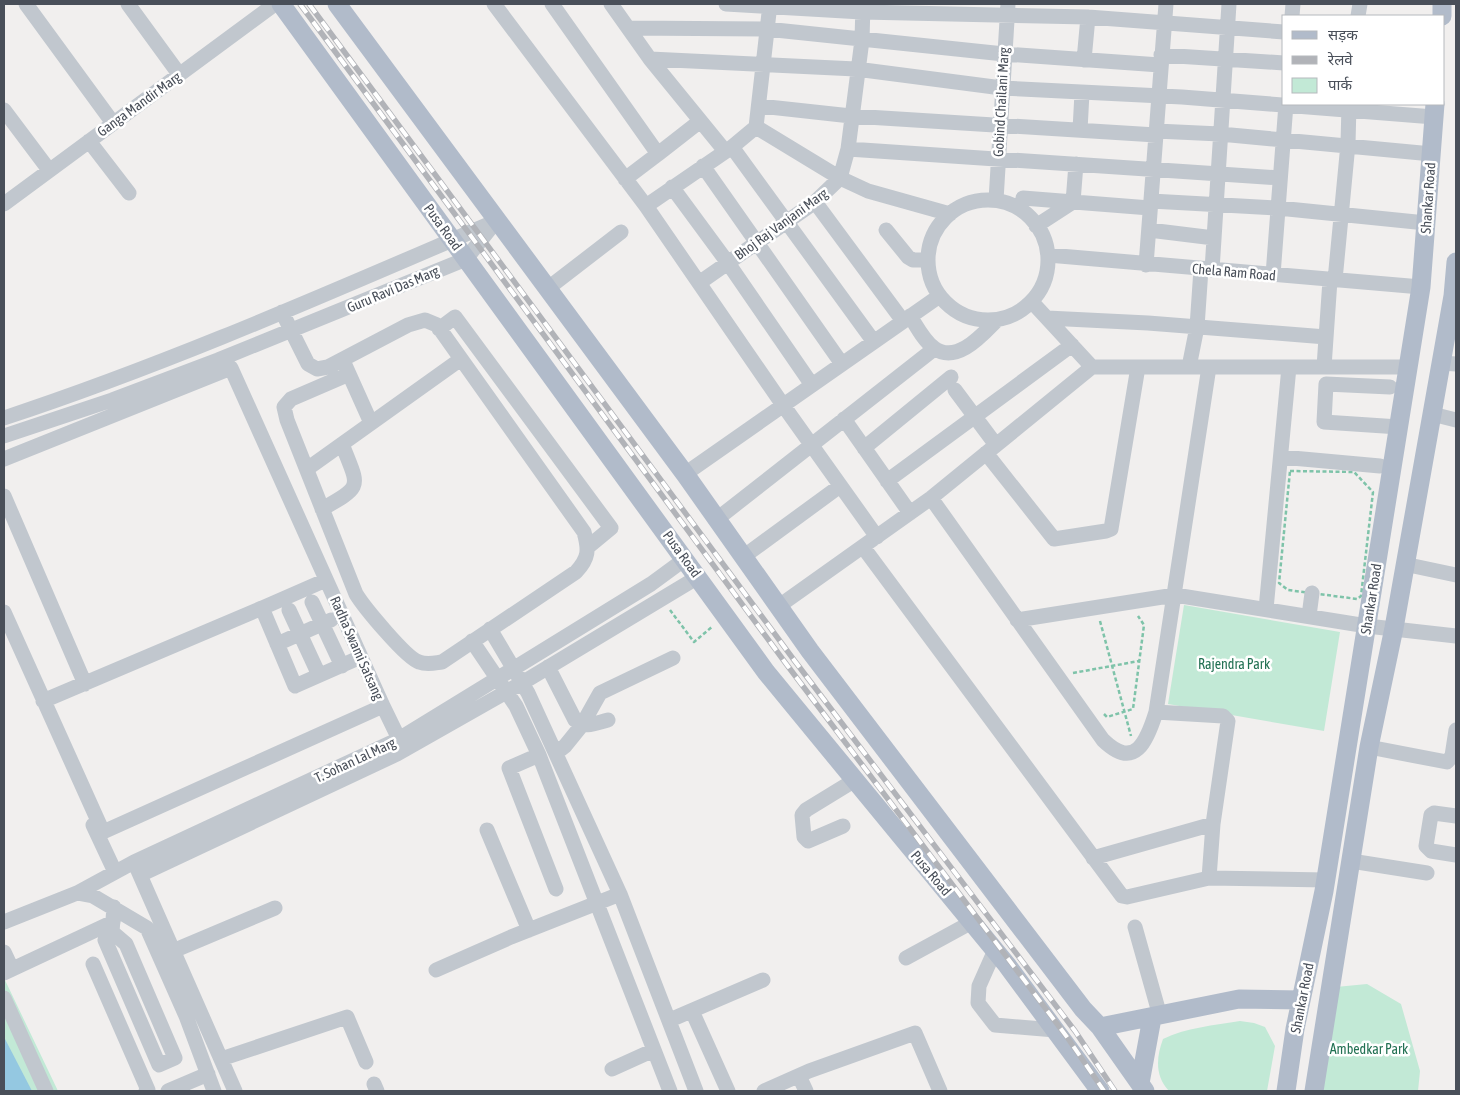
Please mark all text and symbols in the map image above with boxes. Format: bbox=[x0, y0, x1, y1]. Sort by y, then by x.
legend bbox=[1282, 15, 1445, 105]
text: सड़क bbox=[1328, 26, 1358, 43]
street label: Gobind Chailani Marg bbox=[990, 47, 1012, 157]
text: रेलवे bbox=[1327, 51, 1353, 68]
street label: Ganga Mandir Marg bbox=[94, 68, 184, 140]
text: पार्क bbox=[1328, 76, 1352, 93]
street label: Shankar Road bbox=[1418, 162, 1438, 234]
street label: Bhoj Raj Vanjani Marg bbox=[731, 185, 831, 263]
street label: Pusa Road bbox=[421, 201, 465, 253]
street label: Chela Ram Road bbox=[1192, 260, 1276, 284]
street label: Guru Ravi Das Marg bbox=[345, 262, 441, 316]
street label: Pusa Road bbox=[660, 528, 704, 580]
street label: Shankar Road bbox=[1358, 562, 1384, 636]
street label: Radha Swami Satsang bbox=[327, 594, 387, 702]
park label: Rajendra Park bbox=[1198, 656, 1270, 672]
street label: T. Sohan Lal Marg bbox=[312, 734, 398, 786]
street label: Pusa Road bbox=[908, 847, 954, 899]
street label: Shankar Road bbox=[1287, 961, 1317, 1035]
park label: Ambedkar Park bbox=[1330, 1041, 1408, 1057]

